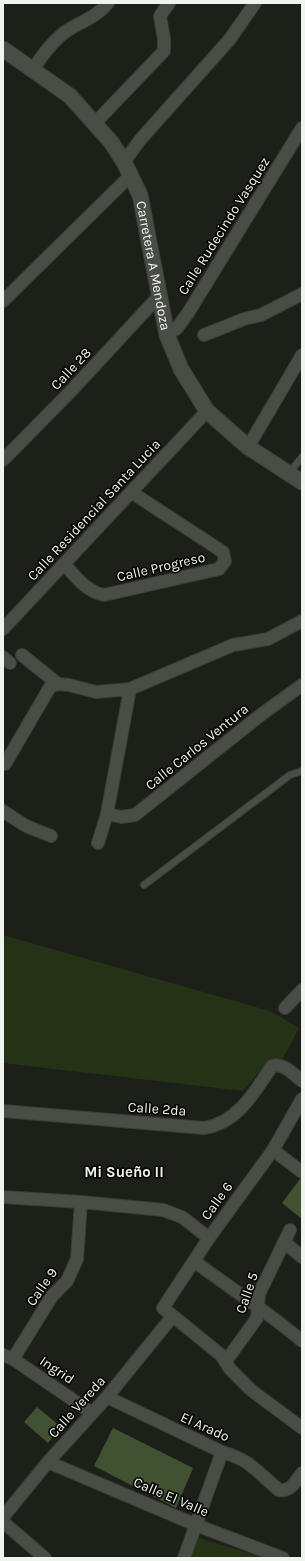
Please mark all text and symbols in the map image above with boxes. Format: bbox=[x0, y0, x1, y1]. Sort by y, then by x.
street label: Calle Rudecindo Vasquez bbox=[175, 154, 273, 298]
street label: Carretera A Mendoza bbox=[133, 200, 174, 332]
street label: Calle 28 bbox=[47, 344, 95, 394]
street label: Calle Residencial Santa Lucia bbox=[24, 436, 164, 584]
street label: Calle Progreso bbox=[115, 549, 207, 585]
street label: Calle Carlos Ventura bbox=[142, 700, 252, 794]
street label: Calle 2da bbox=[127, 1098, 187, 1120]
district label: Mi Sueño II bbox=[84, 1163, 164, 1181]
street label: Calle 6 bbox=[198, 1179, 236, 1223]
street label: Calle 9 bbox=[23, 1265, 61, 1309]
street label: Calle 5 bbox=[232, 1270, 262, 1316]
street label: Ingrid bbox=[37, 1352, 77, 1388]
street label: Calle Vereda bbox=[45, 1373, 109, 1441]
street label: El Arado bbox=[178, 1409, 232, 1445]
street label: Calle El Valle bbox=[131, 1474, 211, 1520]

